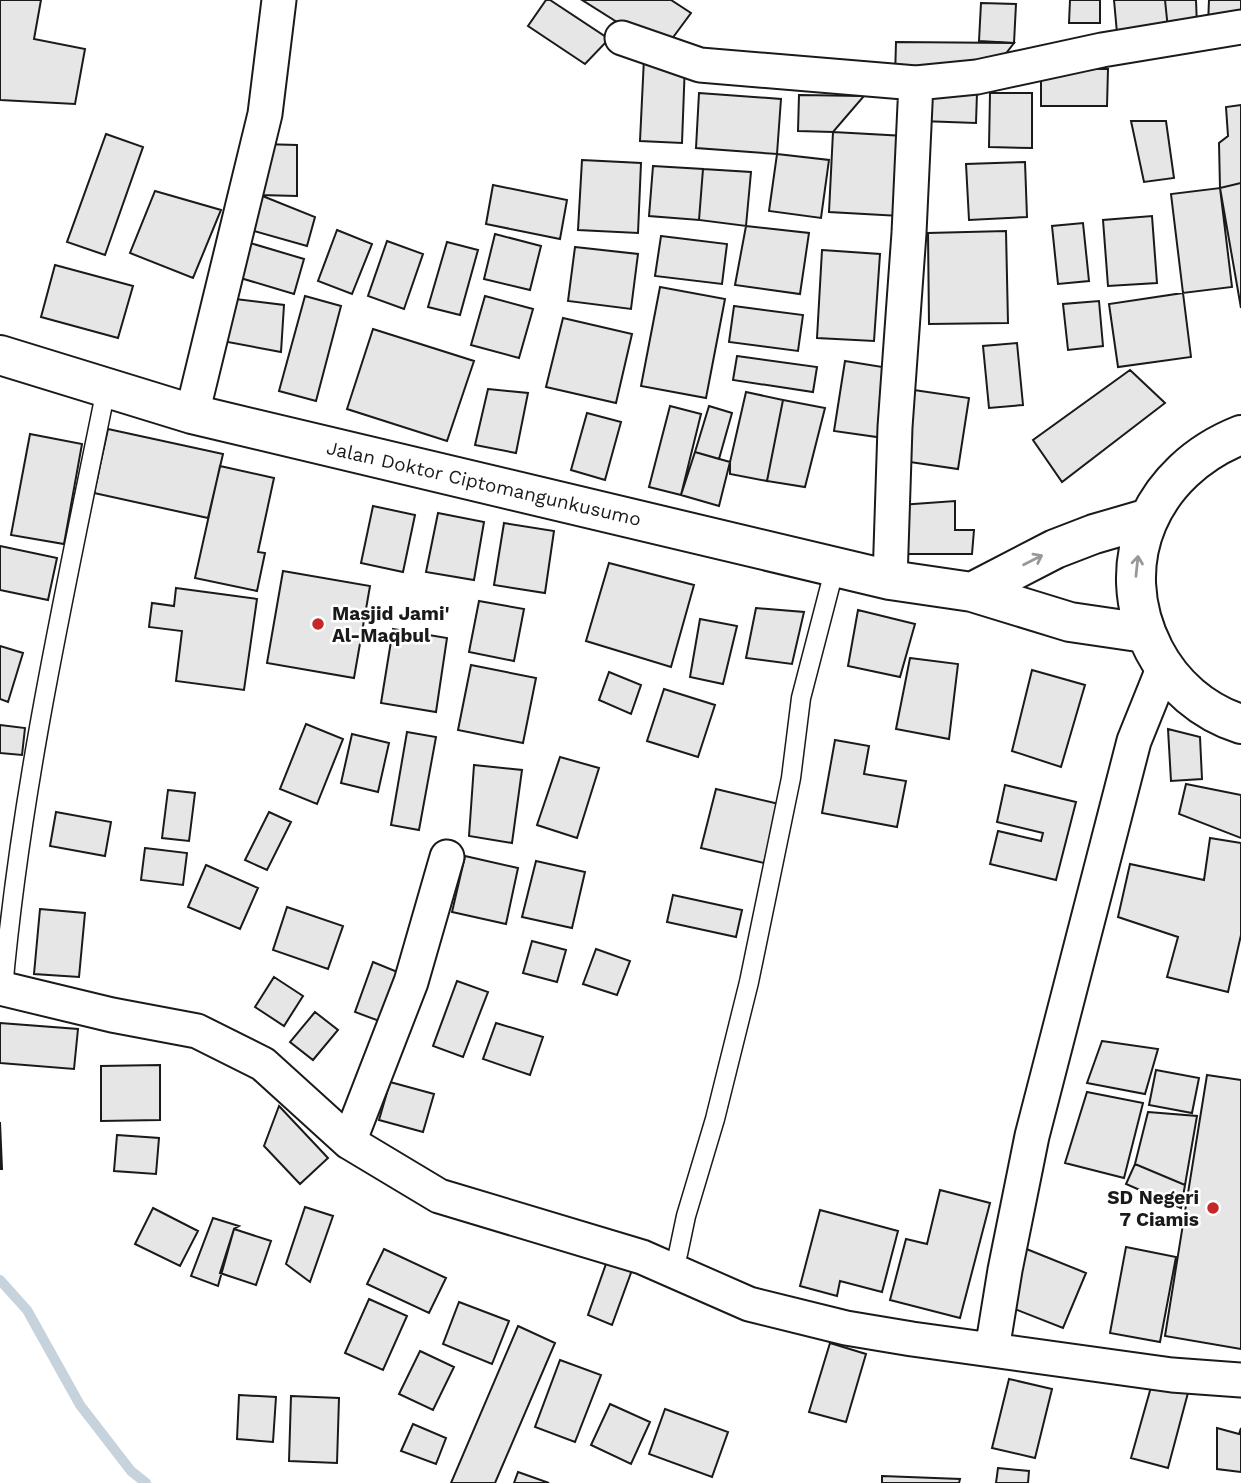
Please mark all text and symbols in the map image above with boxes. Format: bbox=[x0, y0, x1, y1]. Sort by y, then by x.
street label: Jalan Doktor Ciptomangunkusumo bbox=[324, 436, 643, 531]
one-way arrow bbox=[1022, 552, 1043, 566]
one-way arrow bbox=[1131, 556, 1144, 578]
place label: Masjid Jami' Al-Maqbul bbox=[332, 602, 450, 647]
marker: Masjid Jami' Al-Maqbul bbox=[310, 616, 326, 632]
place label: SD Negeri 7 Ciamis bbox=[1107, 1186, 1199, 1231]
marker: SD Negeri 7 Ciamis bbox=[1205, 1200, 1221, 1216]

